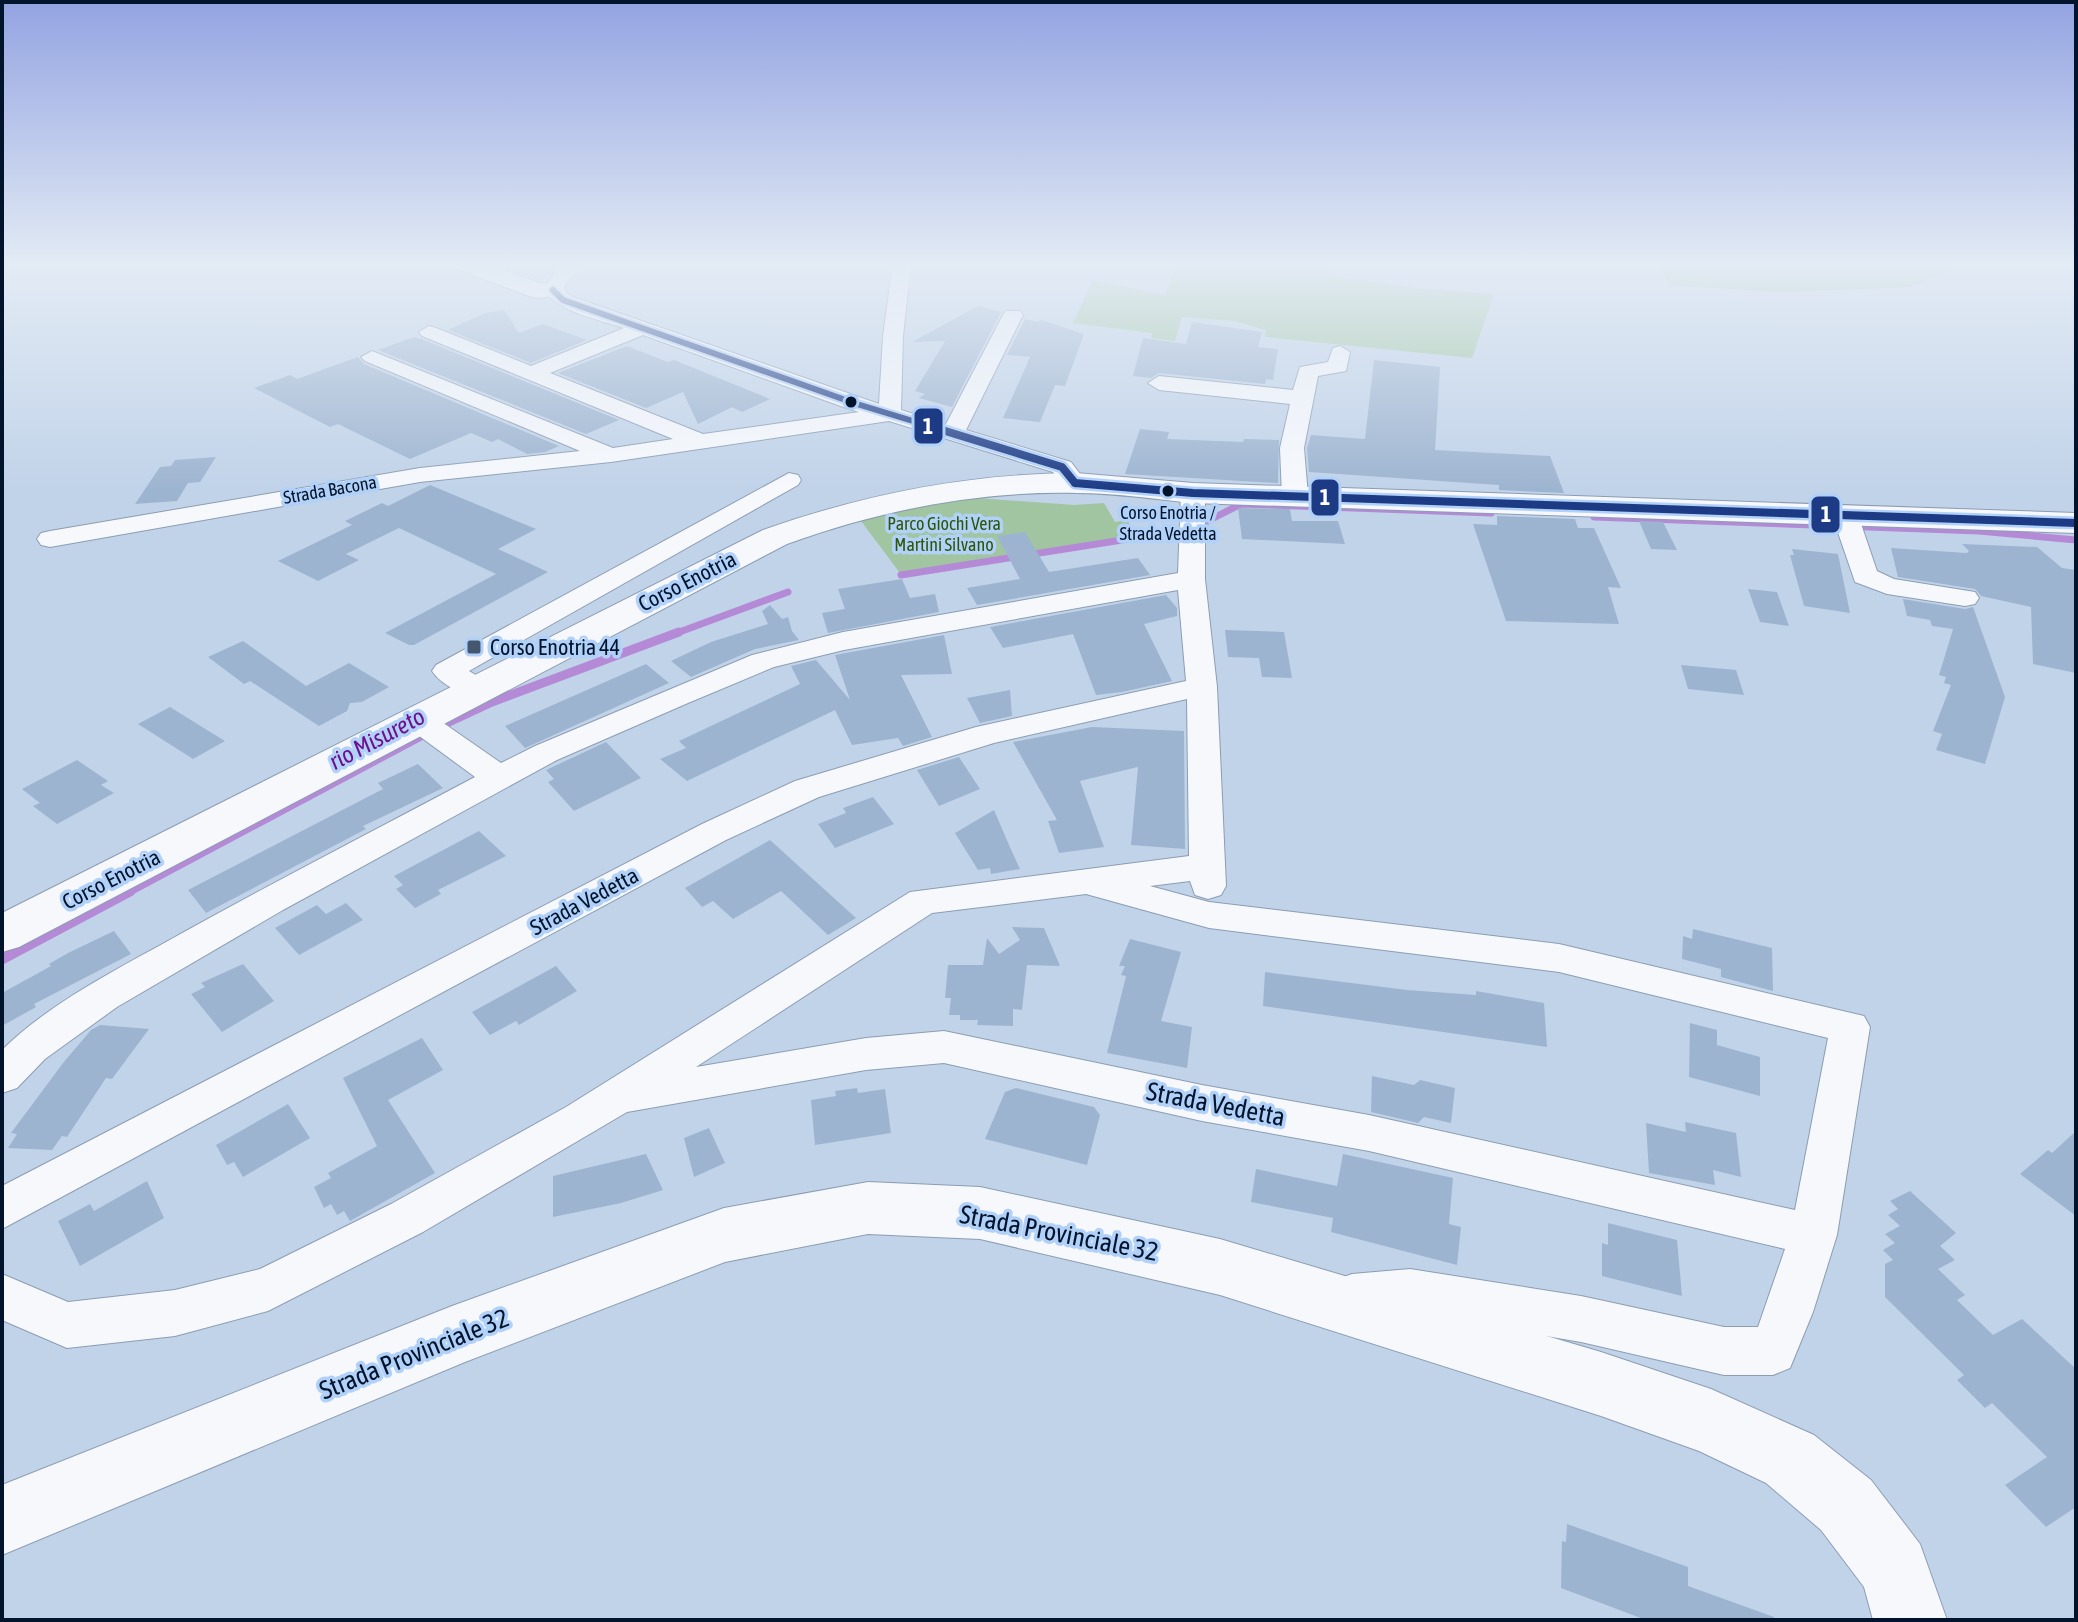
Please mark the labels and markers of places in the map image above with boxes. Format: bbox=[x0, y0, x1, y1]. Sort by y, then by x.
unlabelled marker bbox=[843, 394, 859, 410]
marker: Corso Enotria / Strada Vedetta bbox=[1160, 483, 1176, 499]
place label: Corso Enotria / Strada Vedetta bbox=[1119, 502, 1217, 544]
place label: Corso Enotria 44 bbox=[490, 634, 620, 660]
marker: Corso Enotria 44 bbox=[465, 638, 483, 656]

